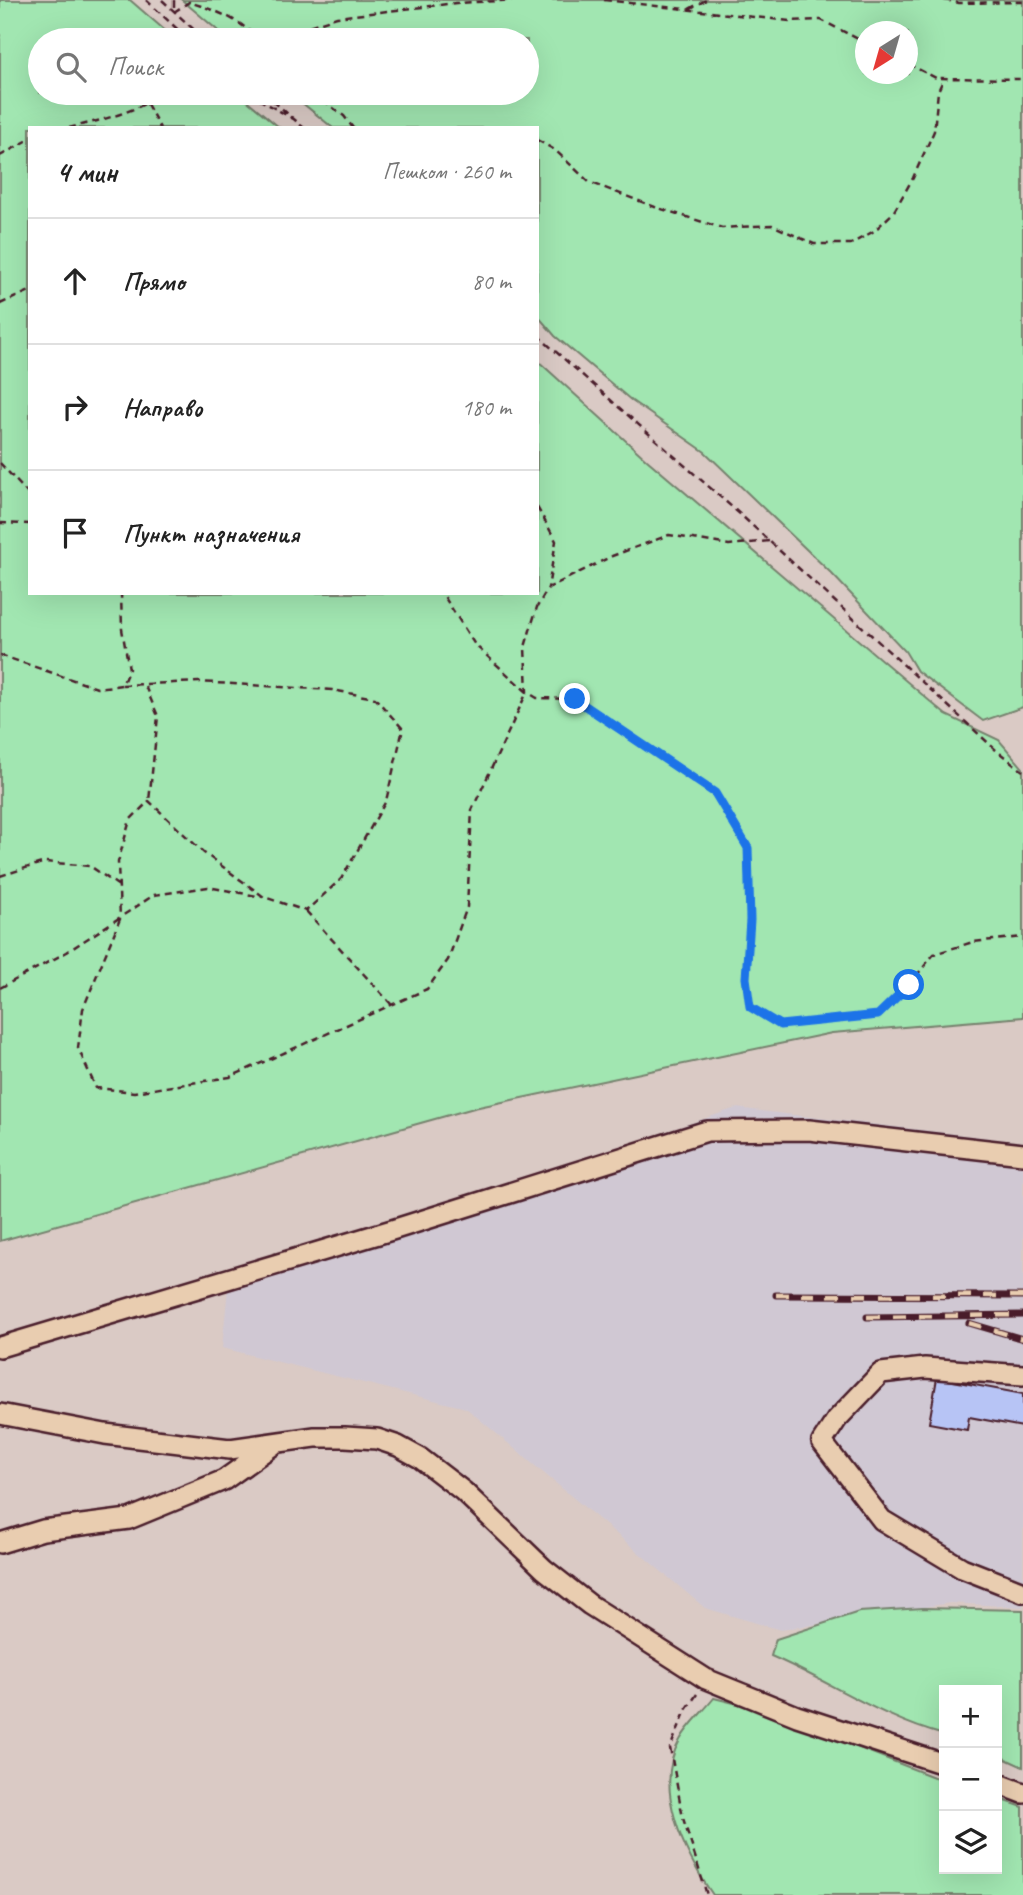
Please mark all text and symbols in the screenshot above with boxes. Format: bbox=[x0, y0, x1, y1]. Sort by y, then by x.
north arrow bbox=[855, 21, 918, 84]
search box bbox=[28, 28, 539, 105]
icon: search bbox=[52, 48, 90, 86]
text: Поиск bbox=[108, 50, 163, 83]
text: 4 мин bbox=[56, 153, 117, 191]
text: Пешком · 260 m bbox=[383, 157, 511, 186]
icon: ahead bbox=[56, 262, 94, 300]
text: Прямо bbox=[123, 265, 185, 298]
text: 80 m bbox=[472, 267, 511, 296]
icon: right bbox=[56, 388, 94, 426]
text: Направо bbox=[123, 391, 202, 424]
text: 180 m bbox=[462, 393, 511, 422]
icon: arrive bbox=[56, 514, 94, 552]
text: Пункт назначения bbox=[123, 517, 299, 550]
route end bbox=[559, 683, 590, 714]
route start bbox=[893, 969, 924, 1000]
map controls bbox=[939, 1685, 1002, 1874]
button: + bbox=[939, 1685, 1002, 1748]
button: − bbox=[939, 1748, 1002, 1811]
button: layers bbox=[939, 1811, 1002, 1874]

